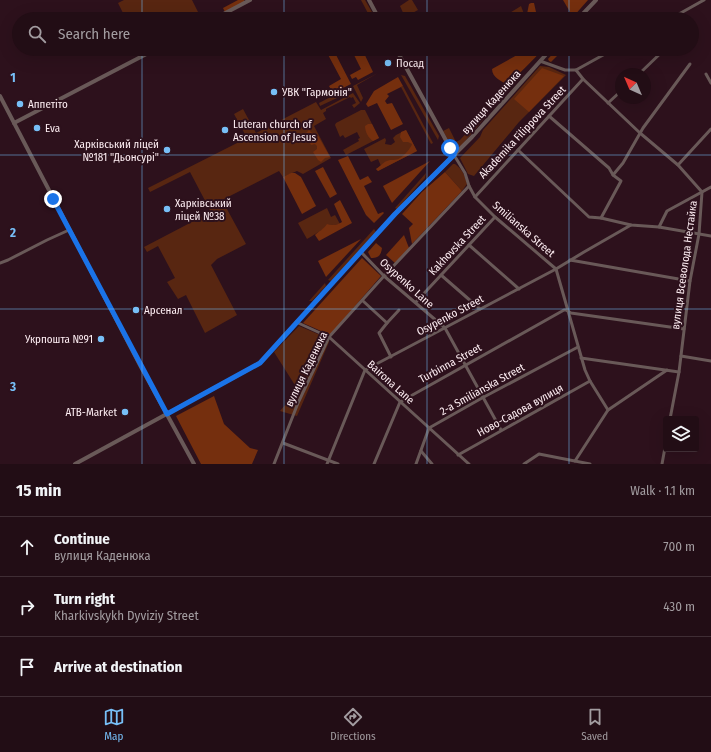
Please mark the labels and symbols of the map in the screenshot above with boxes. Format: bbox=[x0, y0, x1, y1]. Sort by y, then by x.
place label: Посад bbox=[396, 57, 424, 70]
marker: Посад bbox=[383, 58, 393, 68]
street label: вулиця Каденюка bbox=[459, 68, 524, 137]
north arrow bbox=[615, 68, 651, 104]
text: 1 bbox=[10, 70, 16, 85]
street label: Akademika Filippova Street bbox=[476, 83, 569, 181]
place label: УВК "Гармонія" bbox=[281, 86, 352, 99]
marker: УВК "Гармонія" bbox=[269, 87, 279, 97]
place label: Аппетіто bbox=[28, 98, 68, 111]
marker: Аппетіто bbox=[15, 99, 25, 109]
place label: Luteran church of Ascension of Jesus bbox=[233, 118, 316, 144]
place label: Eva bbox=[45, 122, 60, 135]
marker: Eva bbox=[32, 123, 42, 133]
marker: Luteran church of Ascension of Jesus bbox=[220, 125, 230, 135]
place label: Харківський ліцей №181 "Дьонсурі" bbox=[74, 138, 159, 164]
route start bbox=[441, 139, 459, 157]
marker: Харківський ліцей №181 "Дьонсурі" bbox=[162, 145, 172, 155]
route end bbox=[44, 190, 62, 208]
place label: Харківський ліцей №38 bbox=[175, 197, 232, 223]
street label: Smilianska Street bbox=[490, 199, 558, 260]
street label: вулиця Всеволода Нестайка bbox=[669, 200, 700, 330]
marker: Харківський ліцей №38 bbox=[162, 204, 172, 214]
street label: Kakhovska Street bbox=[426, 212, 489, 278]
text: 2 bbox=[9, 225, 16, 240]
street label: Osypenko Lane bbox=[377, 256, 436, 311]
street label: Osypenko Street bbox=[415, 292, 486, 339]
place label: Арсенал bbox=[144, 304, 182, 317]
marker: Арсенал bbox=[131, 305, 141, 315]
street label: вулиця Каденюка bbox=[283, 330, 330, 409]
place label: Укрпошта №91 bbox=[24, 333, 93, 346]
marker: Укрпошта №91 bbox=[96, 334, 106, 344]
street label: Turbinna Street bbox=[417, 341, 484, 386]
street label: Bairona Lane bbox=[365, 358, 417, 407]
street label: 2-a Smilianska Street bbox=[438, 361, 527, 418]
text: 3 bbox=[9, 379, 16, 394]
street label: Ново-Садова вулиця bbox=[475, 381, 566, 439]
place label: ATB-Market bbox=[65, 406, 117, 419]
marker: ATB-Market bbox=[120, 407, 130, 417]

